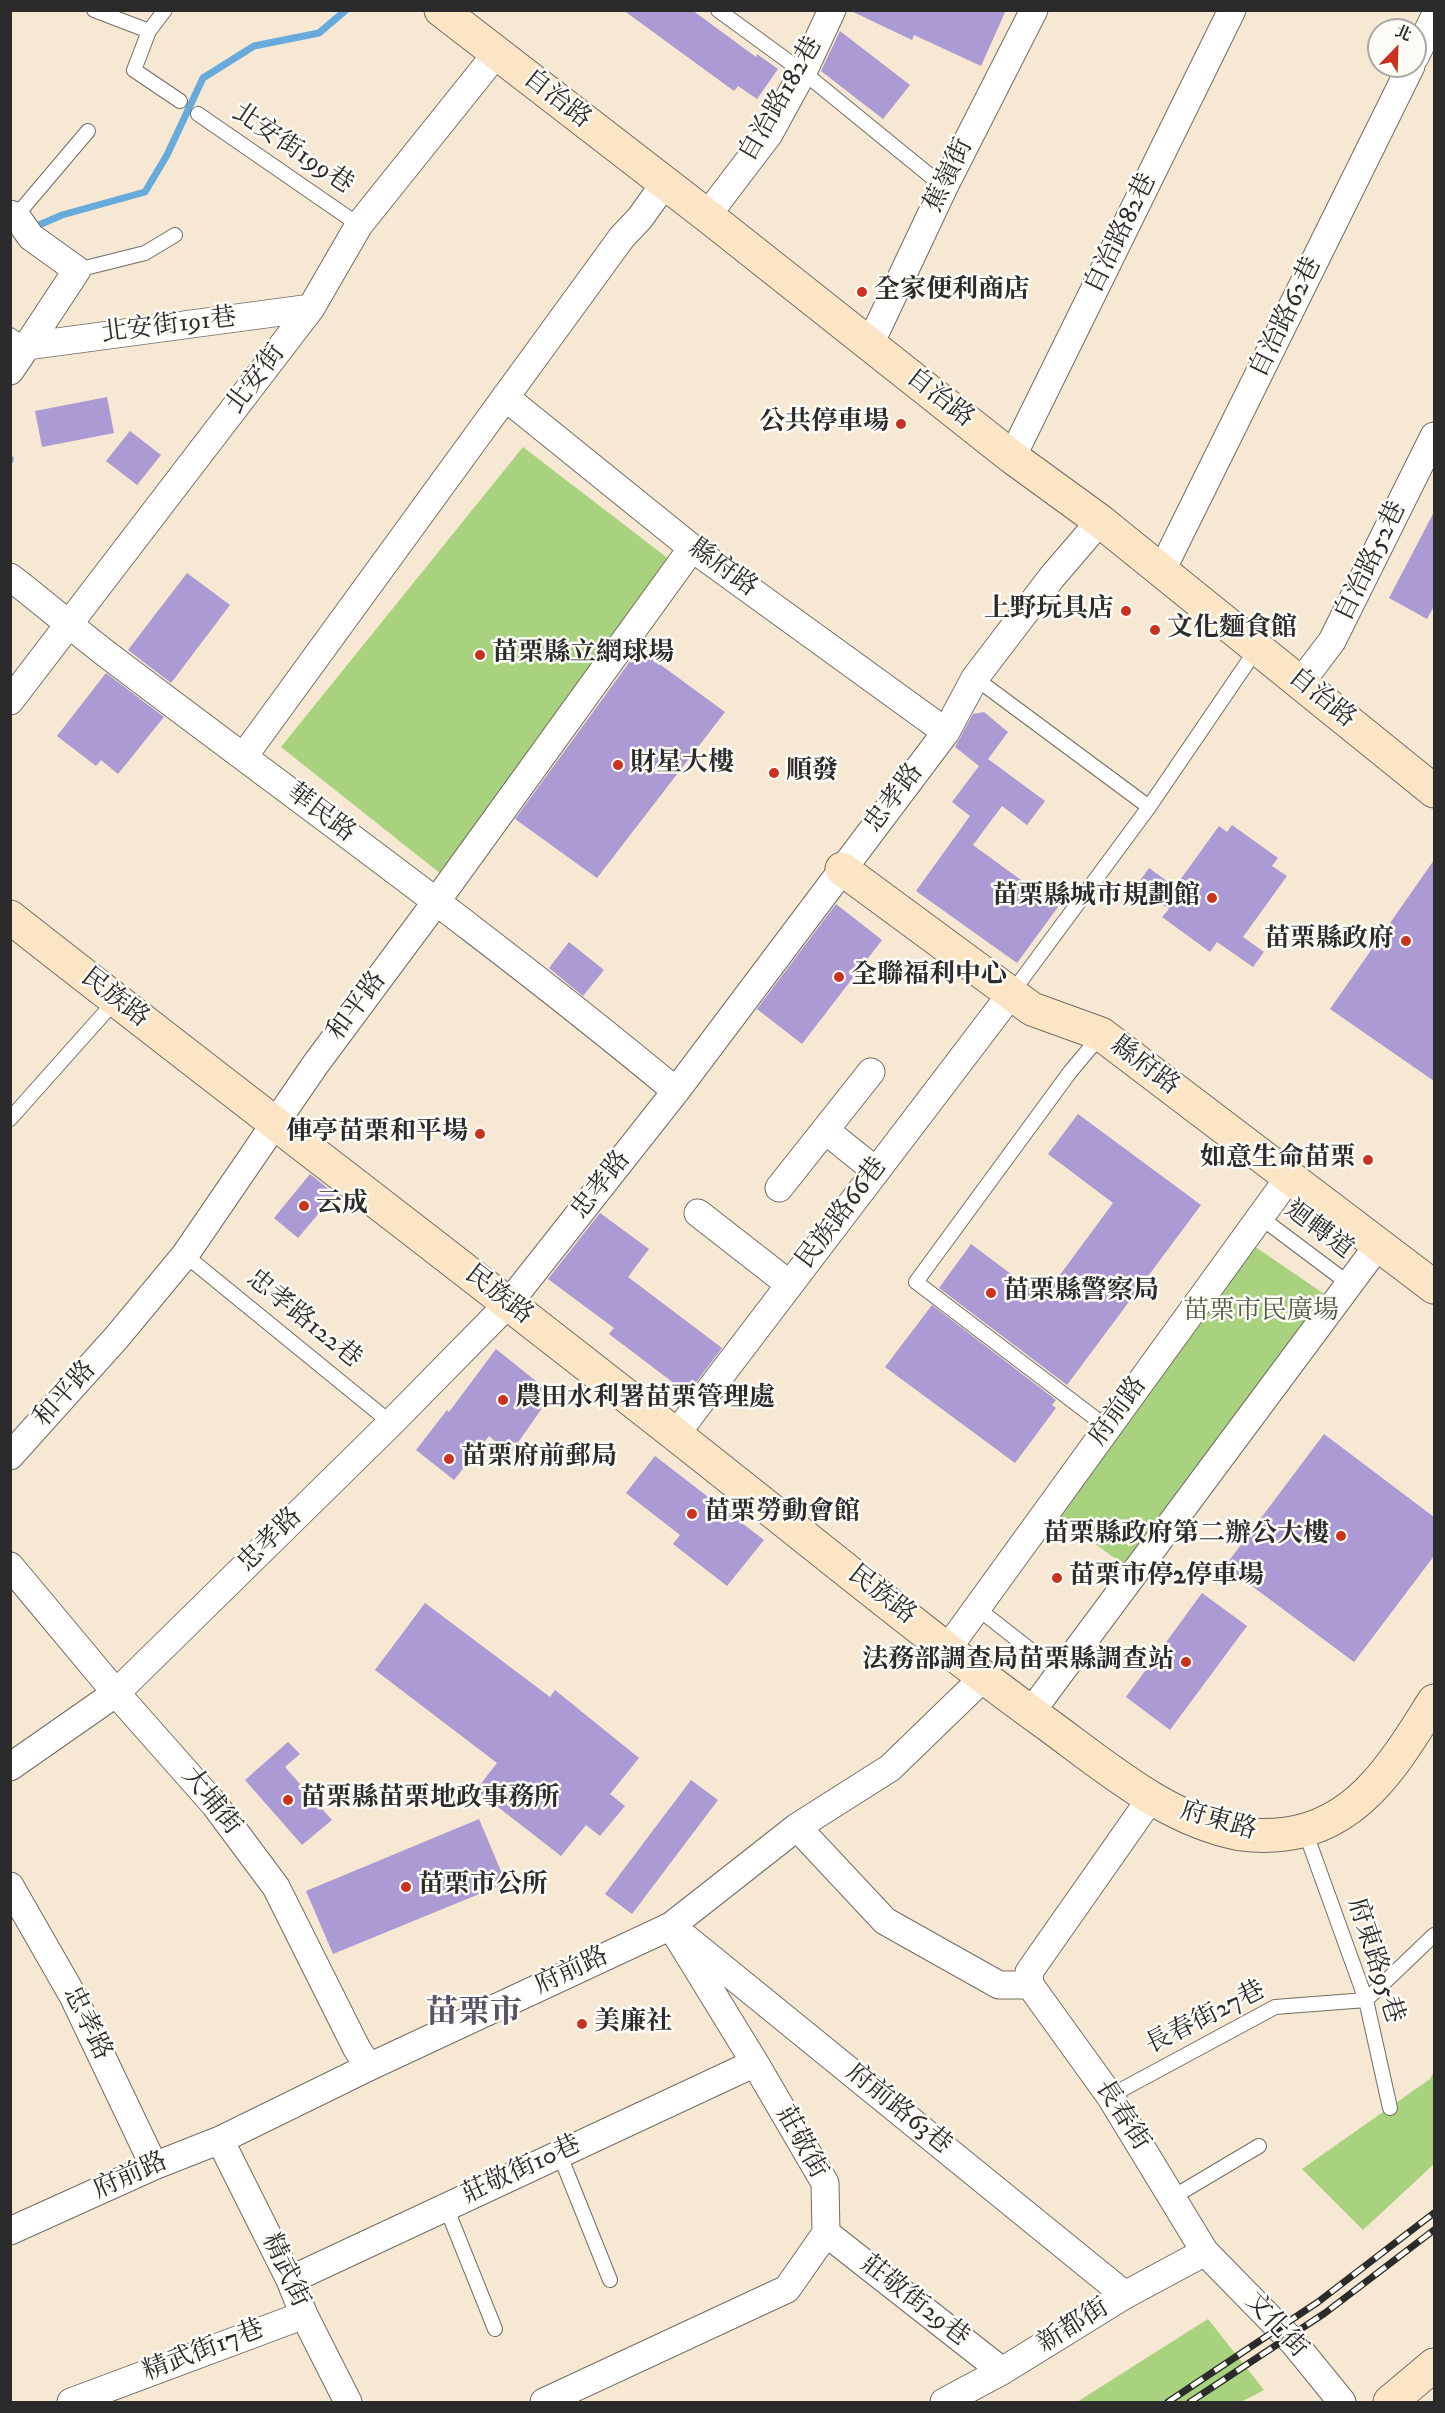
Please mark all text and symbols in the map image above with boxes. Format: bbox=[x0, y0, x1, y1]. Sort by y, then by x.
north arrow bbox=[1367, 18, 1427, 78]
text: 北 bbox=[1392, 21, 1415, 46]
street label: 自治路182巷 bbox=[734, 32, 830, 168]
street label: 自治路 bbox=[516, 64, 596, 136]
street label: 北安街199巷 bbox=[225, 98, 359, 202]
street label: 蕉嶺街 bbox=[919, 134, 981, 218]
street label: 自治路82巷 bbox=[1080, 169, 1164, 299]
street label: 自治路62巷 bbox=[1244, 253, 1330, 383]
place label: 全家便利商店 bbox=[874, 276, 1030, 308]
marker: 全家便利商店 bbox=[855, 285, 869, 299]
street label: 北安街191巷 bbox=[100, 303, 238, 351]
street label: 北安街 bbox=[221, 339, 293, 421]
street label: 自治路 bbox=[899, 363, 979, 435]
place label: 公共停車場 bbox=[759, 408, 889, 440]
marker: 公共停車場 bbox=[894, 417, 908, 431]
street label: 自治路52巷 bbox=[1330, 497, 1414, 627]
street label: 縣府路 bbox=[681, 533, 763, 605]
place label: 上野玩具店 bbox=[984, 595, 1114, 627]
marker: 上野玩具店 bbox=[1119, 604, 1133, 618]
place label: 文化麵食館 bbox=[1167, 614, 1297, 646]
marker: 文化麵食館 bbox=[1148, 623, 1162, 637]
place label: 苗栗縣立網球場 bbox=[492, 639, 674, 671]
marker: 苗栗縣立網球場 bbox=[473, 648, 487, 662]
street label: 自治路 bbox=[1281, 662, 1361, 736]
place label: 財星大樓 bbox=[630, 749, 734, 781]
place label: 順發 bbox=[786, 757, 838, 789]
marker: 財星大樓 bbox=[611, 758, 625, 772]
street label: 忠孝路 bbox=[859, 758, 931, 840]
marker: 順發 bbox=[767, 766, 781, 780]
street label: 華民路 bbox=[279, 778, 361, 850]
place label: 苗栗縣城市規劃館 bbox=[992, 882, 1200, 914]
marker: 苗栗縣城市規劃館 bbox=[1205, 891, 1219, 905]
place label: 苗栗縣政府 bbox=[1264, 925, 1394, 957]
marker: 苗栗縣政府 bbox=[1399, 934, 1413, 948]
place label: 全聯福利中心 bbox=[851, 961, 1007, 993]
street label: 民族路 bbox=[74, 963, 154, 1035]
street label: 和平路 bbox=[322, 966, 394, 1048]
marker: 全聯福利中心 bbox=[832, 970, 846, 984]
street label: 縣府路 bbox=[1103, 1031, 1185, 1103]
place label: 俥亭苗栗和平場 bbox=[286, 1118, 468, 1150]
marker: 俥亭苗栗和平場 bbox=[473, 1127, 487, 1141]
place label: 如意生命苗栗 bbox=[1200, 1144, 1356, 1176]
street label: 忠孝路 bbox=[566, 1146, 638, 1226]
street label: 民族路66巷 bbox=[791, 1152, 895, 1276]
marker: 如意生命苗栗 bbox=[1361, 1153, 1375, 1167]
place label: 云成 bbox=[316, 1190, 368, 1222]
street label: 迴轉道 bbox=[1277, 1195, 1359, 1267]
marker: 云成 bbox=[297, 1199, 311, 1213]
street label: 民族路 bbox=[458, 1260, 538, 1332]
street label: 忠孝路122巷 bbox=[239, 1264, 367, 1376]
place label: 苗栗縣警察局 bbox=[1003, 1277, 1159, 1309]
marker: 苗栗縣警察局 bbox=[984, 1286, 998, 1300]
park label: 苗栗市民廣場 bbox=[1183, 1297, 1339, 1329]
street label: 和平路 bbox=[28, 1356, 104, 1434]
street label: 府前路 bbox=[1083, 1371, 1155, 1453]
place label: 農田水利署苗栗管理處 bbox=[515, 1384, 775, 1416]
marker: 農田水利署苗栗管理處 bbox=[496, 1393, 510, 1407]
place label: 苗栗府前郵局 bbox=[461, 1443, 617, 1475]
marker: 苗栗府前郵局 bbox=[442, 1452, 456, 1466]
place label: 苗栗勞動會館 bbox=[704, 1498, 860, 1530]
street label: 忠孝路 bbox=[232, 1502, 310, 1580]
marker: 苗栗勞動會館 bbox=[685, 1507, 699, 1521]
place label: 苗栗縣政府第二辦公大樓 bbox=[1043, 1520, 1329, 1552]
marker: 苗栗縣政府第二辦公大樓 bbox=[1334, 1529, 1348, 1543]
street label: 民族路 bbox=[841, 1560, 921, 1632]
place label: 苗栗市停2停車場 bbox=[1069, 1562, 1264, 1594]
marker: 苗栗市停2停車場 bbox=[1050, 1571, 1064, 1585]
place label: 法務部調查局苗栗縣調查站 bbox=[862, 1646, 1174, 1678]
marker: 法務部調查局苗栗縣調查站 bbox=[1179, 1655, 1193, 1669]
street label: 大埔街 bbox=[173, 1762, 247, 1842]
place label: 苗栗縣苗栗地政事務所 bbox=[300, 1784, 560, 1816]
marker: 苗栗縣苗栗地政事務所 bbox=[281, 1793, 295, 1807]
street label: 府東路 bbox=[1176, 1796, 1260, 1848]
place label: 苗栗市公所 bbox=[418, 1871, 548, 1903]
marker: 苗栗市公所 bbox=[399, 1880, 413, 1894]
street label: 府東路95巷 bbox=[1339, 1894, 1409, 2028]
street label: 府前路 bbox=[530, 1941, 614, 2003]
street label: 長春街27巷 bbox=[1141, 1976, 1271, 2062]
street label: 忠孝路 bbox=[55, 1982, 117, 2066]
district label: 苗栗市 bbox=[426, 1996, 522, 2034]
place label: 美廉社 bbox=[594, 2008, 672, 2040]
marker: 美廉社 bbox=[575, 2017, 589, 2031]
street label: 府前路63巷 bbox=[839, 2058, 957, 2162]
street label: 長春街 bbox=[1087, 2075, 1155, 2157]
street label: 莊敬街 bbox=[767, 2101, 833, 2185]
street label: 莊敬街10巷 bbox=[458, 2130, 586, 2212]
street label: 府前路 bbox=[89, 2147, 173, 2207]
street label: 精武街 bbox=[253, 2229, 315, 2313]
street label: 莊敬街29巷 bbox=[853, 2250, 975, 2354]
street label: 文化街 bbox=[1237, 2287, 1313, 2365]
street label: 新都街 bbox=[1033, 2293, 1115, 2361]
street label: 精武街17巷 bbox=[139, 2315, 269, 2389]

